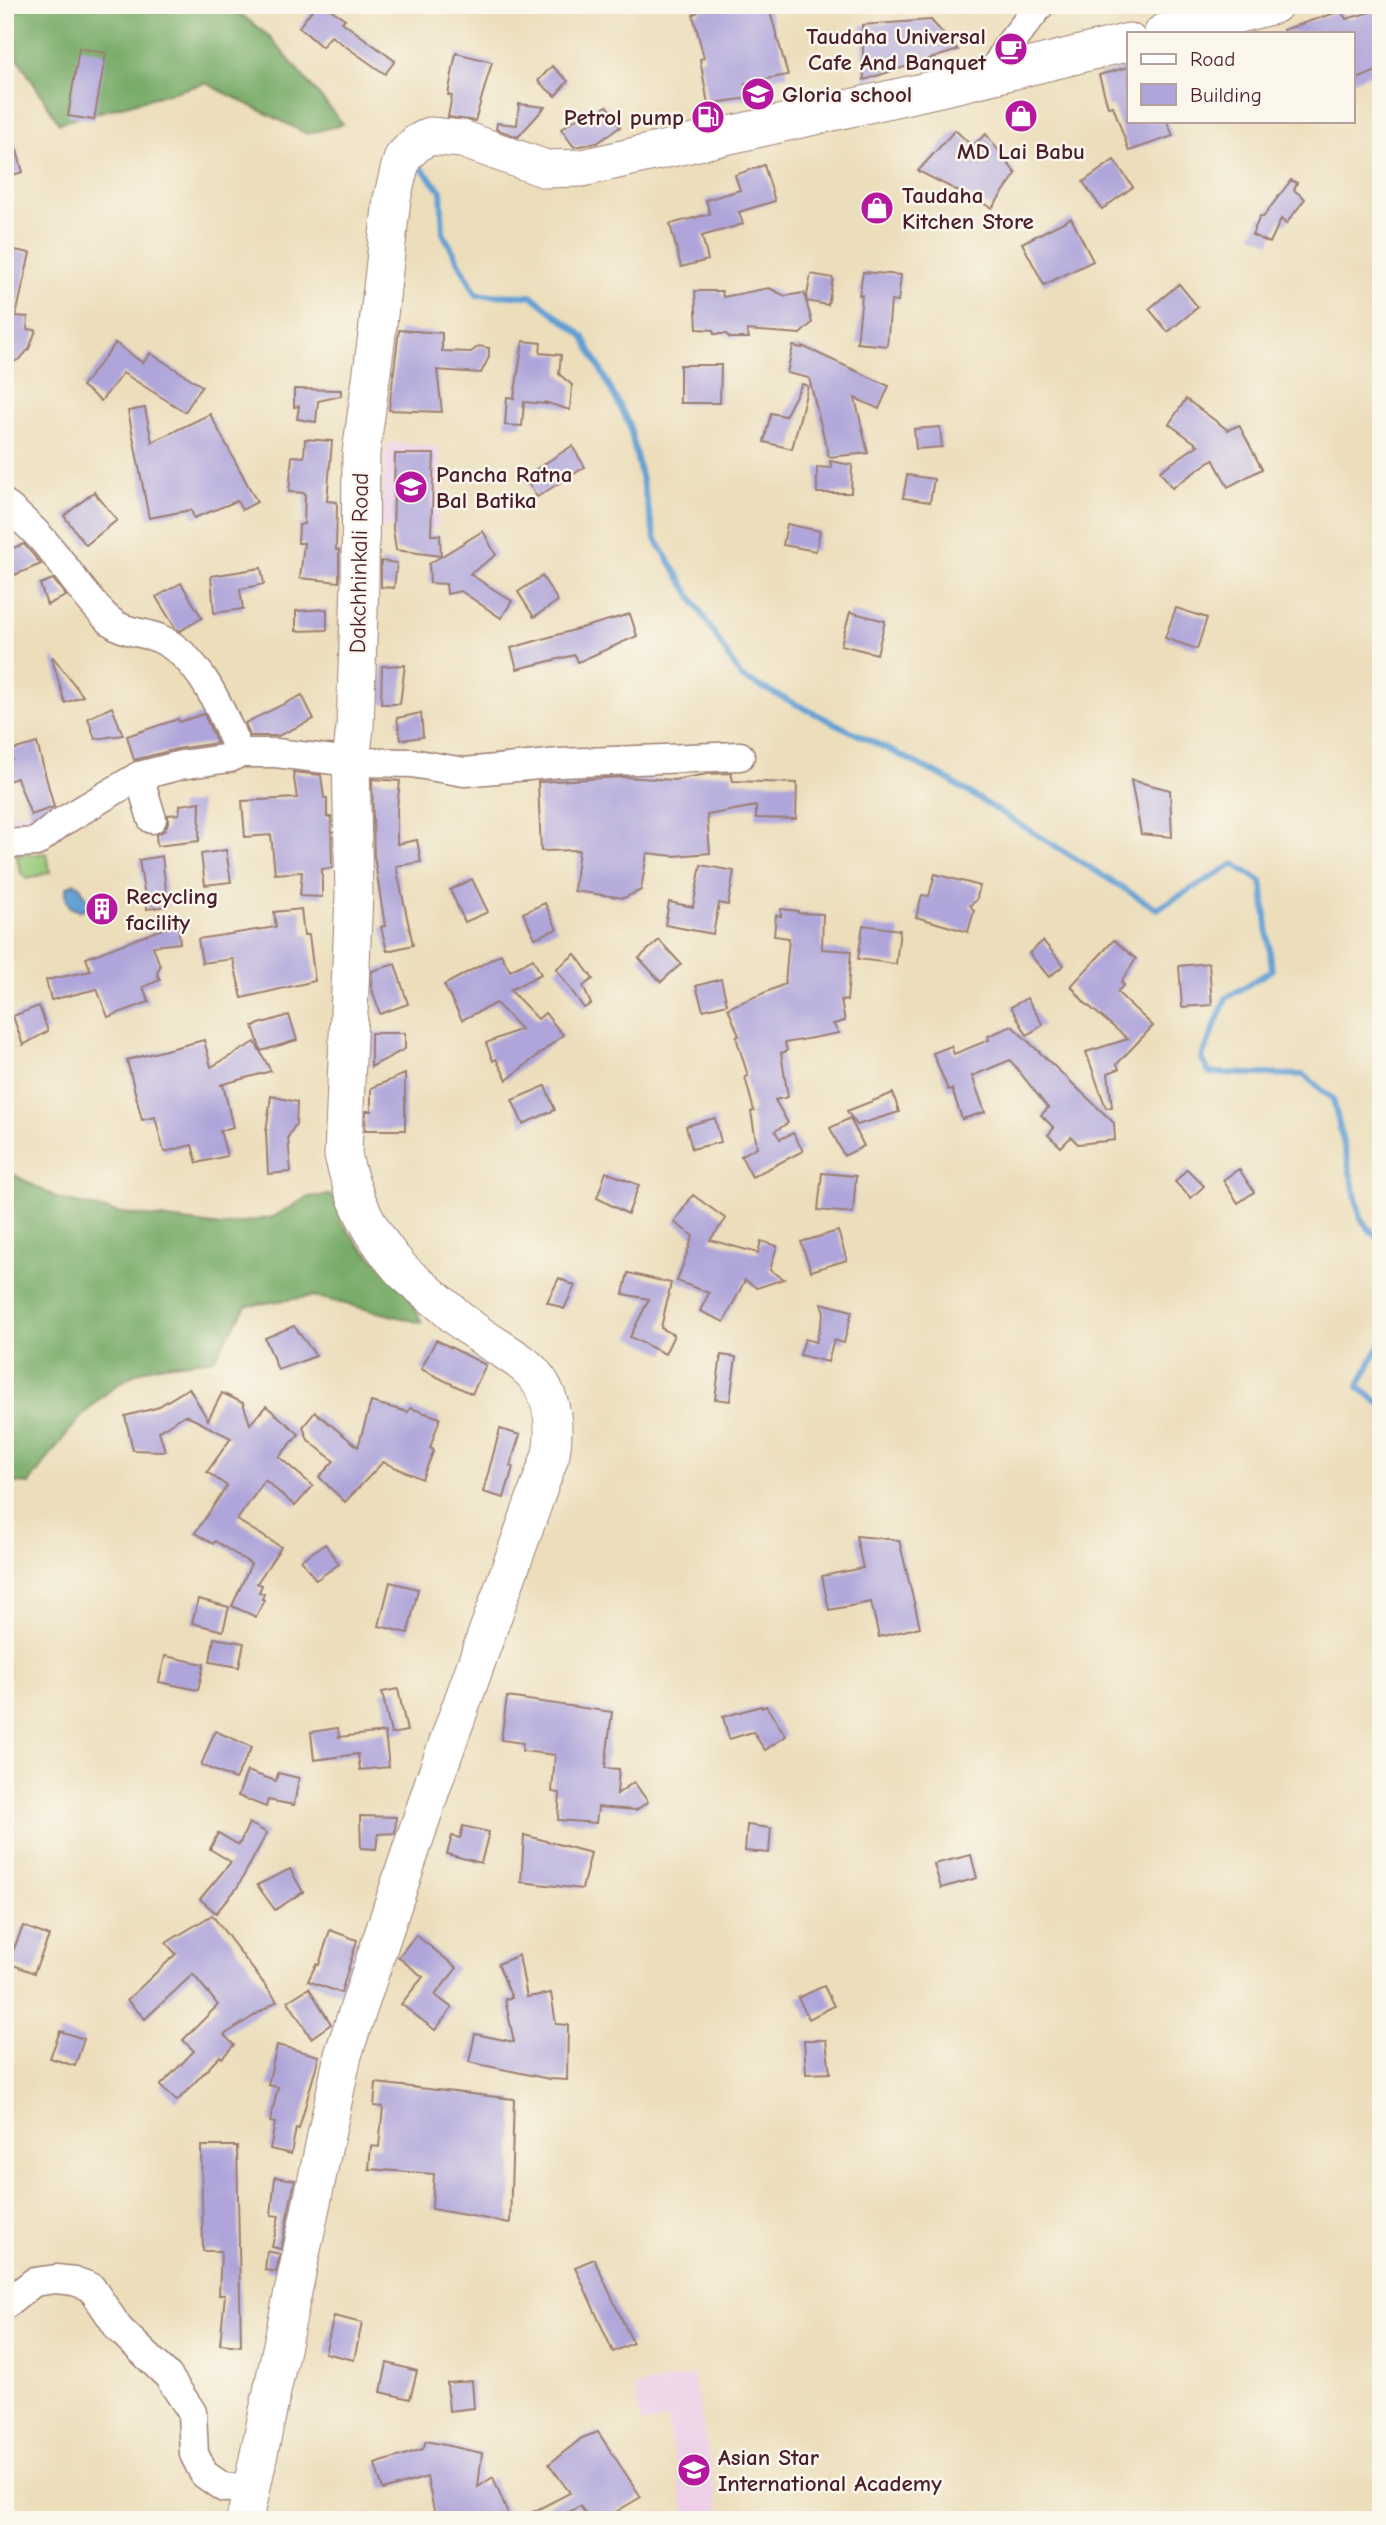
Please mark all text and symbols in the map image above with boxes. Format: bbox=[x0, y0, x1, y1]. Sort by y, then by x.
place label: Taudaha Universal Cafe And Banquet bbox=[806, 23, 986, 76]
cafe icon: Taudaha Universal Cafe And Banquet bbox=[992, 30, 1030, 68]
legend bbox=[1127, 32, 1354, 122]
text: Road bbox=[1190, 47, 1235, 71]
school or university icon: Gloria school bbox=[739, 75, 777, 113]
place label: Gloria school bbox=[782, 81, 912, 108]
text: Building bbox=[1190, 83, 1262, 107]
shop icon: MD Lai Babu bbox=[1002, 97, 1040, 135]
fuel station icon: Petrol pump bbox=[689, 98, 727, 136]
place label: Petrol pump bbox=[564, 104, 684, 131]
place label: MD Lai Babu bbox=[957, 138, 1085, 165]
place label: Taudaha Kitchen Store bbox=[902, 182, 1034, 235]
shop icon: Taudaha Kitchen Store bbox=[858, 189, 896, 227]
place label: Pancha Ratna Bal Batika bbox=[436, 461, 573, 514]
school or university icon: Pancha Ratna Bal Batika bbox=[392, 468, 430, 506]
street label: Dakchhinkali Road bbox=[344, 472, 374, 654]
place label: Recycling facility bbox=[125, 883, 219, 936]
building icon: Recycling facility bbox=[83, 890, 121, 928]
place label: Asian Star International Academy bbox=[718, 2444, 942, 2497]
school or university icon: Asian Star International Academy bbox=[675, 2451, 713, 2489]

